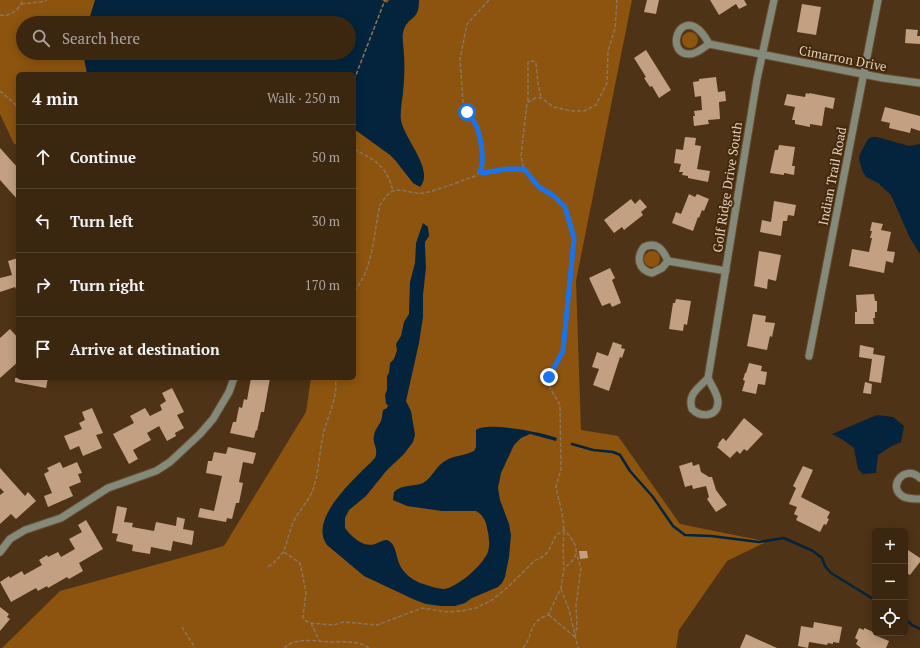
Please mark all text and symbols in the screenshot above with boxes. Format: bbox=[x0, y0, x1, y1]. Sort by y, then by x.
search box bbox=[16, 16, 356, 60]
icon: search bbox=[30, 27, 52, 49]
text: Search here bbox=[62, 28, 140, 48]
street label: Cimarron Drive bbox=[798, 41, 888, 75]
text: 4 min bbox=[32, 87, 79, 110]
text: Walk · 250 m bbox=[267, 89, 340, 107]
route start bbox=[458, 103, 476, 121]
street label: Golf Ridge Drive South bbox=[708, 120, 746, 254]
street label: Indian Trail Road bbox=[814, 125, 850, 227]
icon: ahead bbox=[32, 146, 54, 168]
text: Continue bbox=[70, 147, 136, 167]
text: 50 m bbox=[312, 148, 340, 166]
icon: left bbox=[32, 210, 54, 232]
text: Turn left bbox=[70, 211, 134, 231]
text: 30 m bbox=[312, 212, 340, 230]
icon: right bbox=[32, 274, 54, 296]
text: Turn right bbox=[70, 275, 145, 295]
text: 170 m bbox=[305, 276, 340, 294]
icon: arrive bbox=[32, 338, 54, 360]
text: Arrive at destination bbox=[70, 339, 220, 359]
route end bbox=[540, 368, 558, 386]
map controls bbox=[872, 528, 908, 636]
button: + bbox=[872, 528, 908, 564]
button: − bbox=[872, 564, 908, 600]
button: locate bbox=[872, 600, 908, 636]

